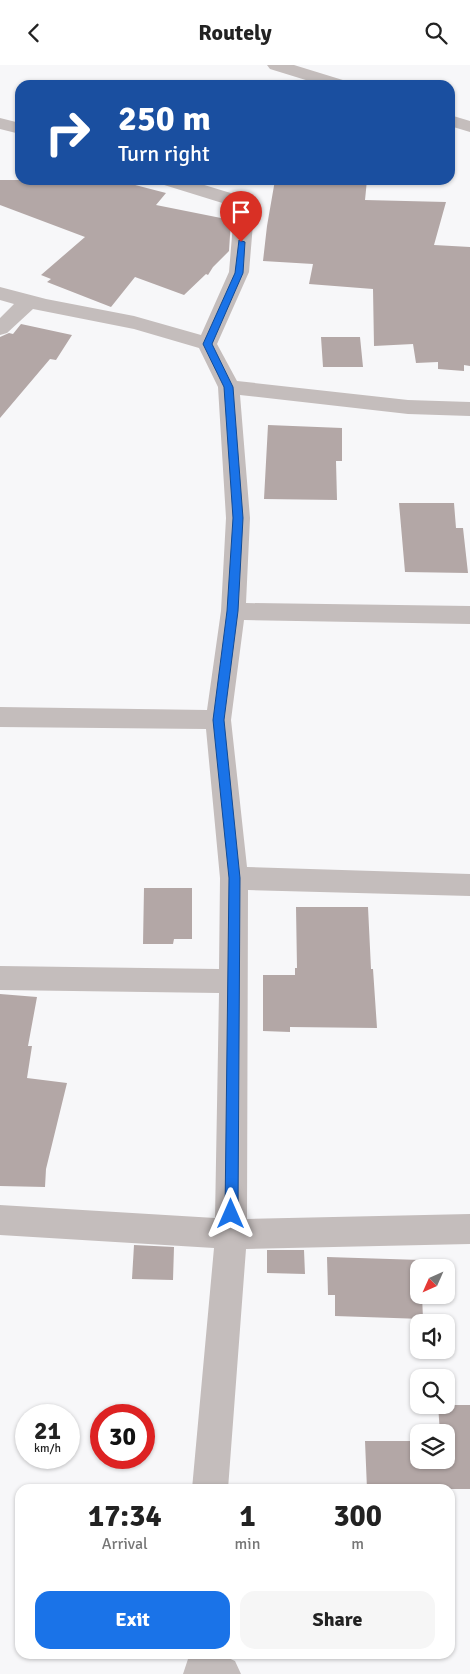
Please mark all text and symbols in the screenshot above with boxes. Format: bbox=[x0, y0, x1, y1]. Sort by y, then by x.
icon: back bbox=[20, 19, 48, 47]
text: Routely bbox=[198, 19, 272, 46]
icon: search bbox=[422, 19, 450, 47]
text: 250 m bbox=[118, 97, 211, 140]
icon: right bbox=[35, 100, 100, 165]
text: Turn right bbox=[118, 140, 210, 167]
pin bbox=[220, 191, 262, 242]
icon: arrive bbox=[227, 198, 255, 226]
position arrow bbox=[204, 1187, 256, 1239]
north arrow bbox=[410, 1259, 455, 1304]
map controls bbox=[410, 1259, 455, 1469]
button: sound bbox=[410, 1314, 455, 1359]
button: search bbox=[410, 1369, 455, 1414]
speed limit sign: 30 bbox=[90, 1404, 155, 1469]
text: 21 bbox=[34, 1415, 61, 1446]
button: layers bbox=[410, 1424, 455, 1469]
text: km/h bbox=[34, 1441, 61, 1456]
text: 17:34 bbox=[88, 1498, 162, 1535]
text: 1 bbox=[239, 1498, 256, 1535]
text: 300 bbox=[333, 1498, 382, 1535]
text: Arrival bbox=[102, 1534, 148, 1554]
text: min bbox=[235, 1534, 260, 1554]
text: m bbox=[351, 1534, 364, 1554]
button: Exit bbox=[35, 1591, 230, 1649]
button: Share bbox=[240, 1591, 435, 1649]

